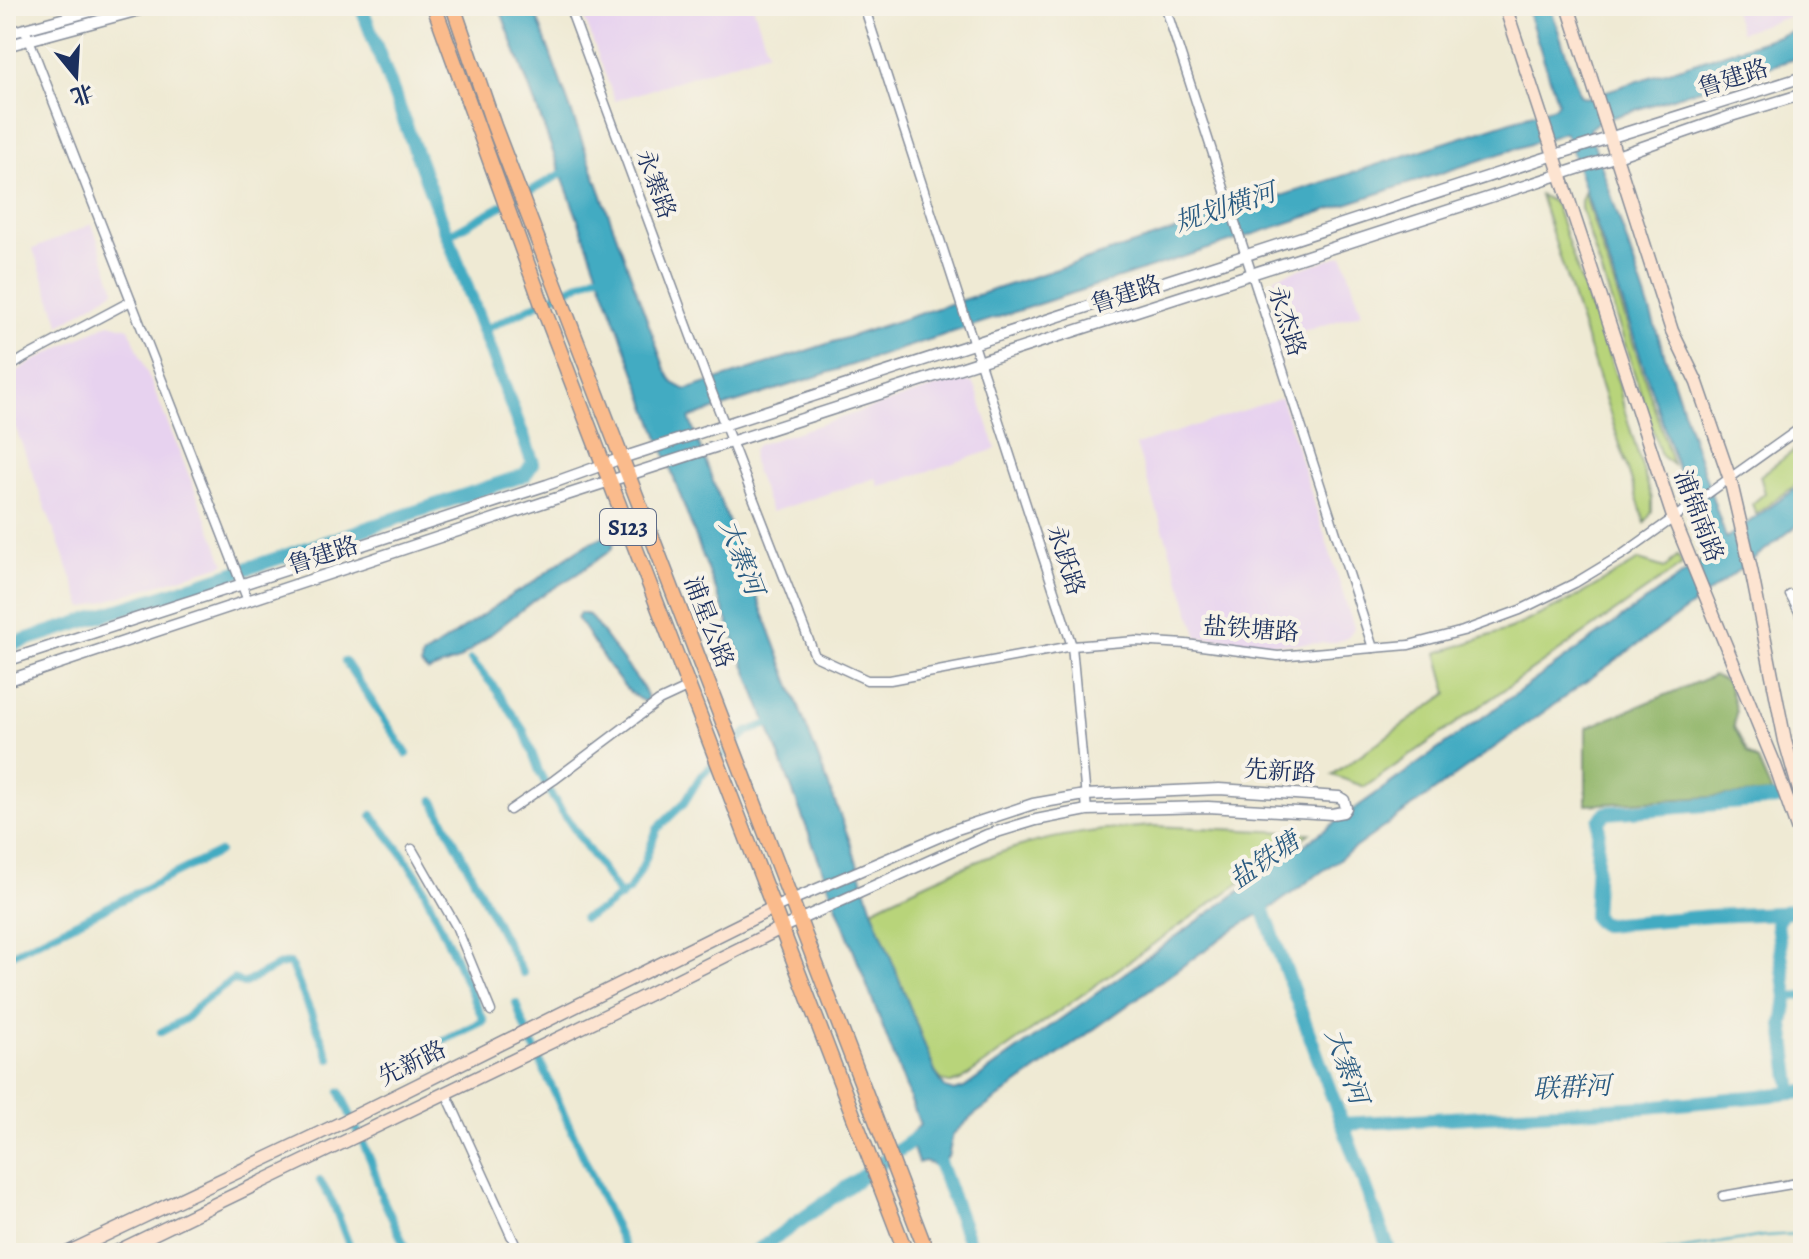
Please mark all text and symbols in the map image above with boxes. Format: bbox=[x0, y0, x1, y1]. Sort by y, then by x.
north arrow bbox=[36, 36, 116, 116]
street label: 鲁建路 bbox=[1694, 52, 1772, 104]
text: 北 bbox=[67, 76, 97, 112]
street label: 永寨路 bbox=[629, 145, 683, 223]
water label: 规划横河 bbox=[1170, 174, 1284, 240]
street label: 鲁建路 bbox=[1087, 268, 1165, 320]
street label: 永杰路 bbox=[1261, 282, 1313, 360]
street label: 浦锦南路 bbox=[1667, 465, 1731, 567]
road number: S123 bbox=[600, 509, 656, 545]
water label: 大寨河 bbox=[711, 514, 773, 604]
street label: 永跃路 bbox=[1040, 521, 1092, 599]
street label: 鲁建路 bbox=[284, 529, 362, 581]
street label: 浦星公路 bbox=[677, 571, 741, 673]
street label: 盐铁塘路 bbox=[1202, 610, 1300, 648]
street label: 先新路 bbox=[1243, 753, 1317, 789]
water label: 盐铁塘 bbox=[1222, 821, 1310, 897]
water label: 大寨河 bbox=[1317, 1024, 1378, 1113]
street label: 先新路 bbox=[373, 1033, 451, 1093]
water label: 联群河 bbox=[1532, 1068, 1616, 1107]

